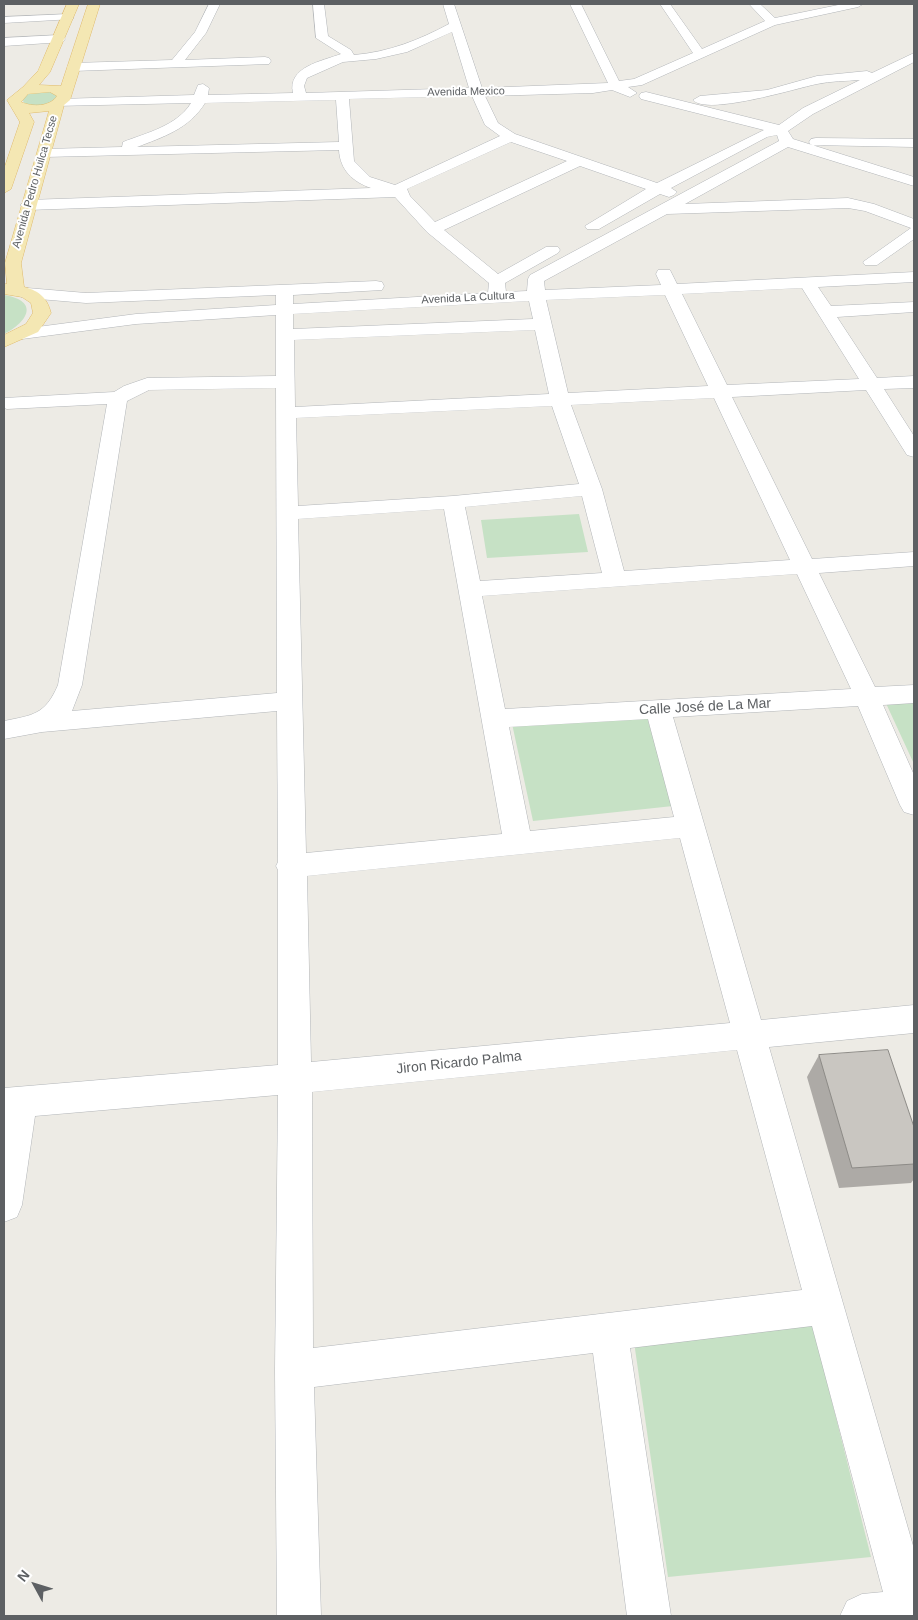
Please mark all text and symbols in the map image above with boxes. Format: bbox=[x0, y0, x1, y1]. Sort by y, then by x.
street label: Avenida Mexico bbox=[427, 85, 505, 99]
street label: Avenida Pedro Huilca Tecse bbox=[10, 114, 60, 250]
street label: Avenida La Cultura bbox=[421, 289, 515, 307]
street label: Calle José de La Mar bbox=[639, 695, 771, 719]
street label: Jiron Ricardo Palma bbox=[395, 1048, 523, 1078]
north arrow bbox=[10, 1560, 60, 1610]
text: N bbox=[14, 1567, 33, 1585]

